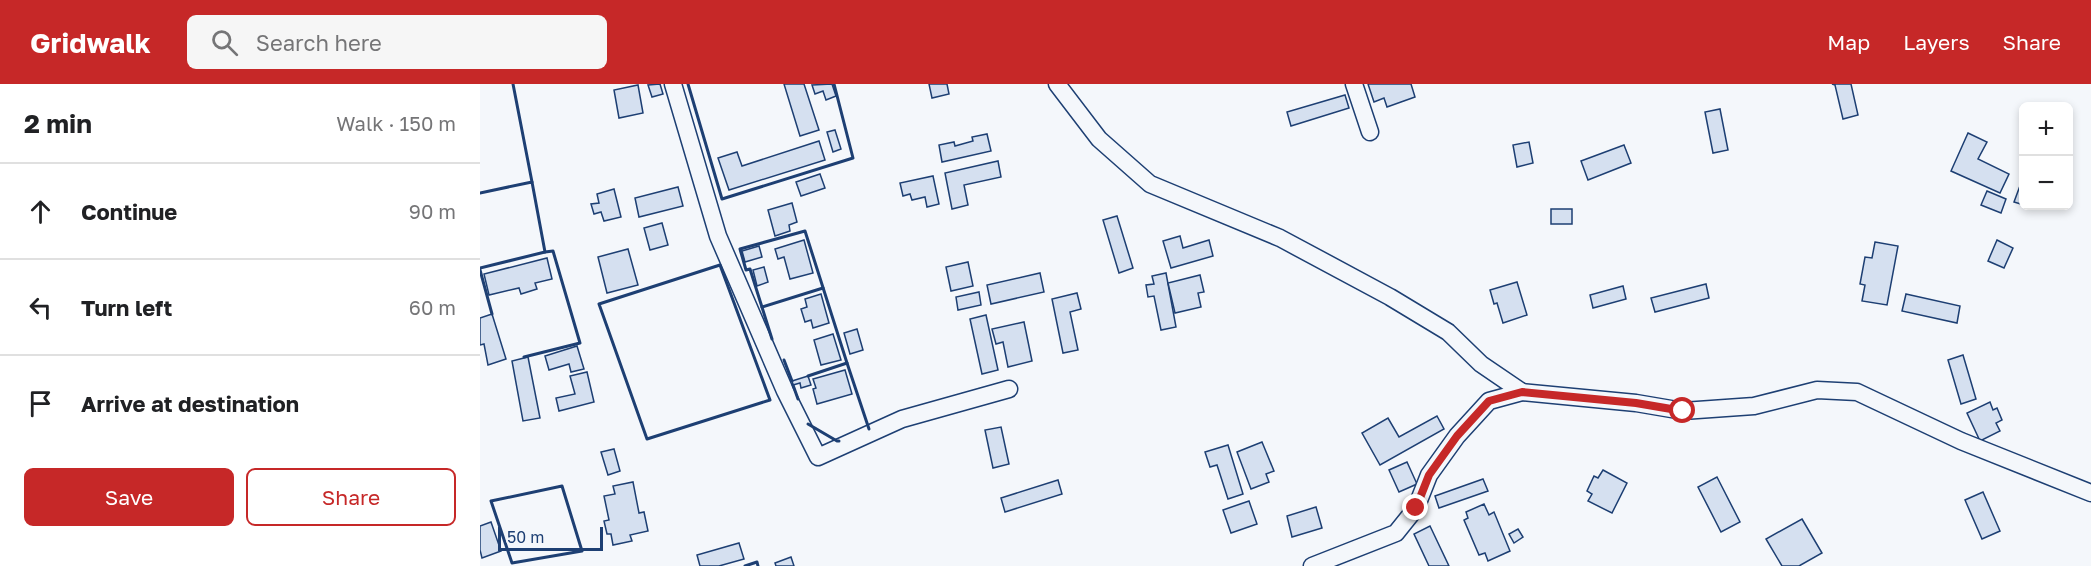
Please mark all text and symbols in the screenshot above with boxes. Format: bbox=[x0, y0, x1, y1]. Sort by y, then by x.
search box bbox=[187, 15, 607, 69]
text: Gridwalk bbox=[30, 26, 151, 59]
icon: search bbox=[208, 26, 241, 59]
text: Search here bbox=[256, 29, 382, 56]
text: Map bbox=[1827, 29, 1870, 55]
text: Layers bbox=[1903, 29, 1970, 55]
text: Share bbox=[2003, 29, 2061, 55]
map controls bbox=[2019, 102, 2073, 210]
button: + bbox=[2019, 102, 2073, 156]
text: 2 min bbox=[24, 108, 92, 139]
text: Walk · 150 m bbox=[336, 111, 456, 135]
button: − bbox=[2019, 156, 2073, 210]
icon: ahead bbox=[24, 195, 57, 228]
text: Continue bbox=[81, 198, 177, 225]
text: 90 m bbox=[409, 199, 456, 223]
icon: left bbox=[24, 291, 57, 324]
text: Turn left bbox=[81, 294, 172, 321]
text: 60 m bbox=[409, 295, 456, 319]
icon: arrive bbox=[24, 387, 57, 420]
text: Arrive at destination bbox=[81, 390, 299, 417]
route start bbox=[1669, 397, 1695, 423]
button: Save bbox=[24, 468, 234, 526]
button: Share bbox=[246, 468, 456, 526]
route end bbox=[1402, 494, 1428, 520]
scale bar bbox=[498, 524, 603, 552]
text: 50 m bbox=[507, 527, 544, 547]

